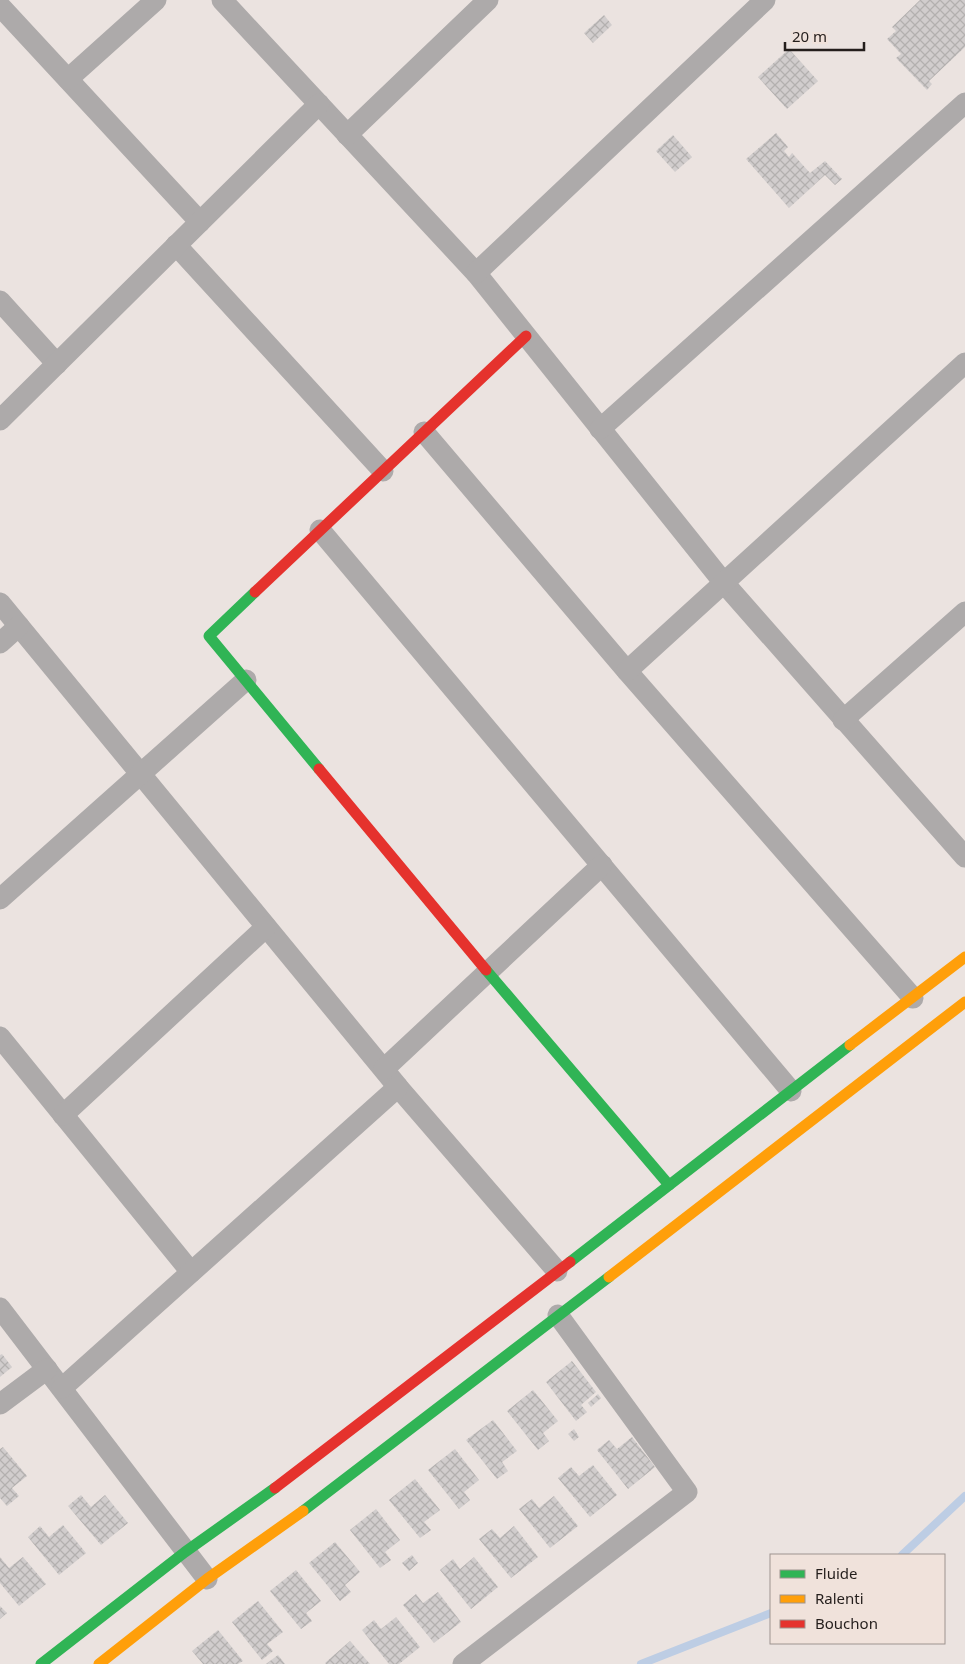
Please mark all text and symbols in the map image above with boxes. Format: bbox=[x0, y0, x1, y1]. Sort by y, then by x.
scale bar bbox=[785, 20, 864, 52]
text: 20 m bbox=[792, 26, 827, 46]
legend bbox=[770, 1554, 945, 1644]
text: Fluide bbox=[815, 1563, 857, 1583]
text: Ralenti bbox=[815, 1588, 864, 1608]
text: Bouchon bbox=[815, 1613, 878, 1633]

